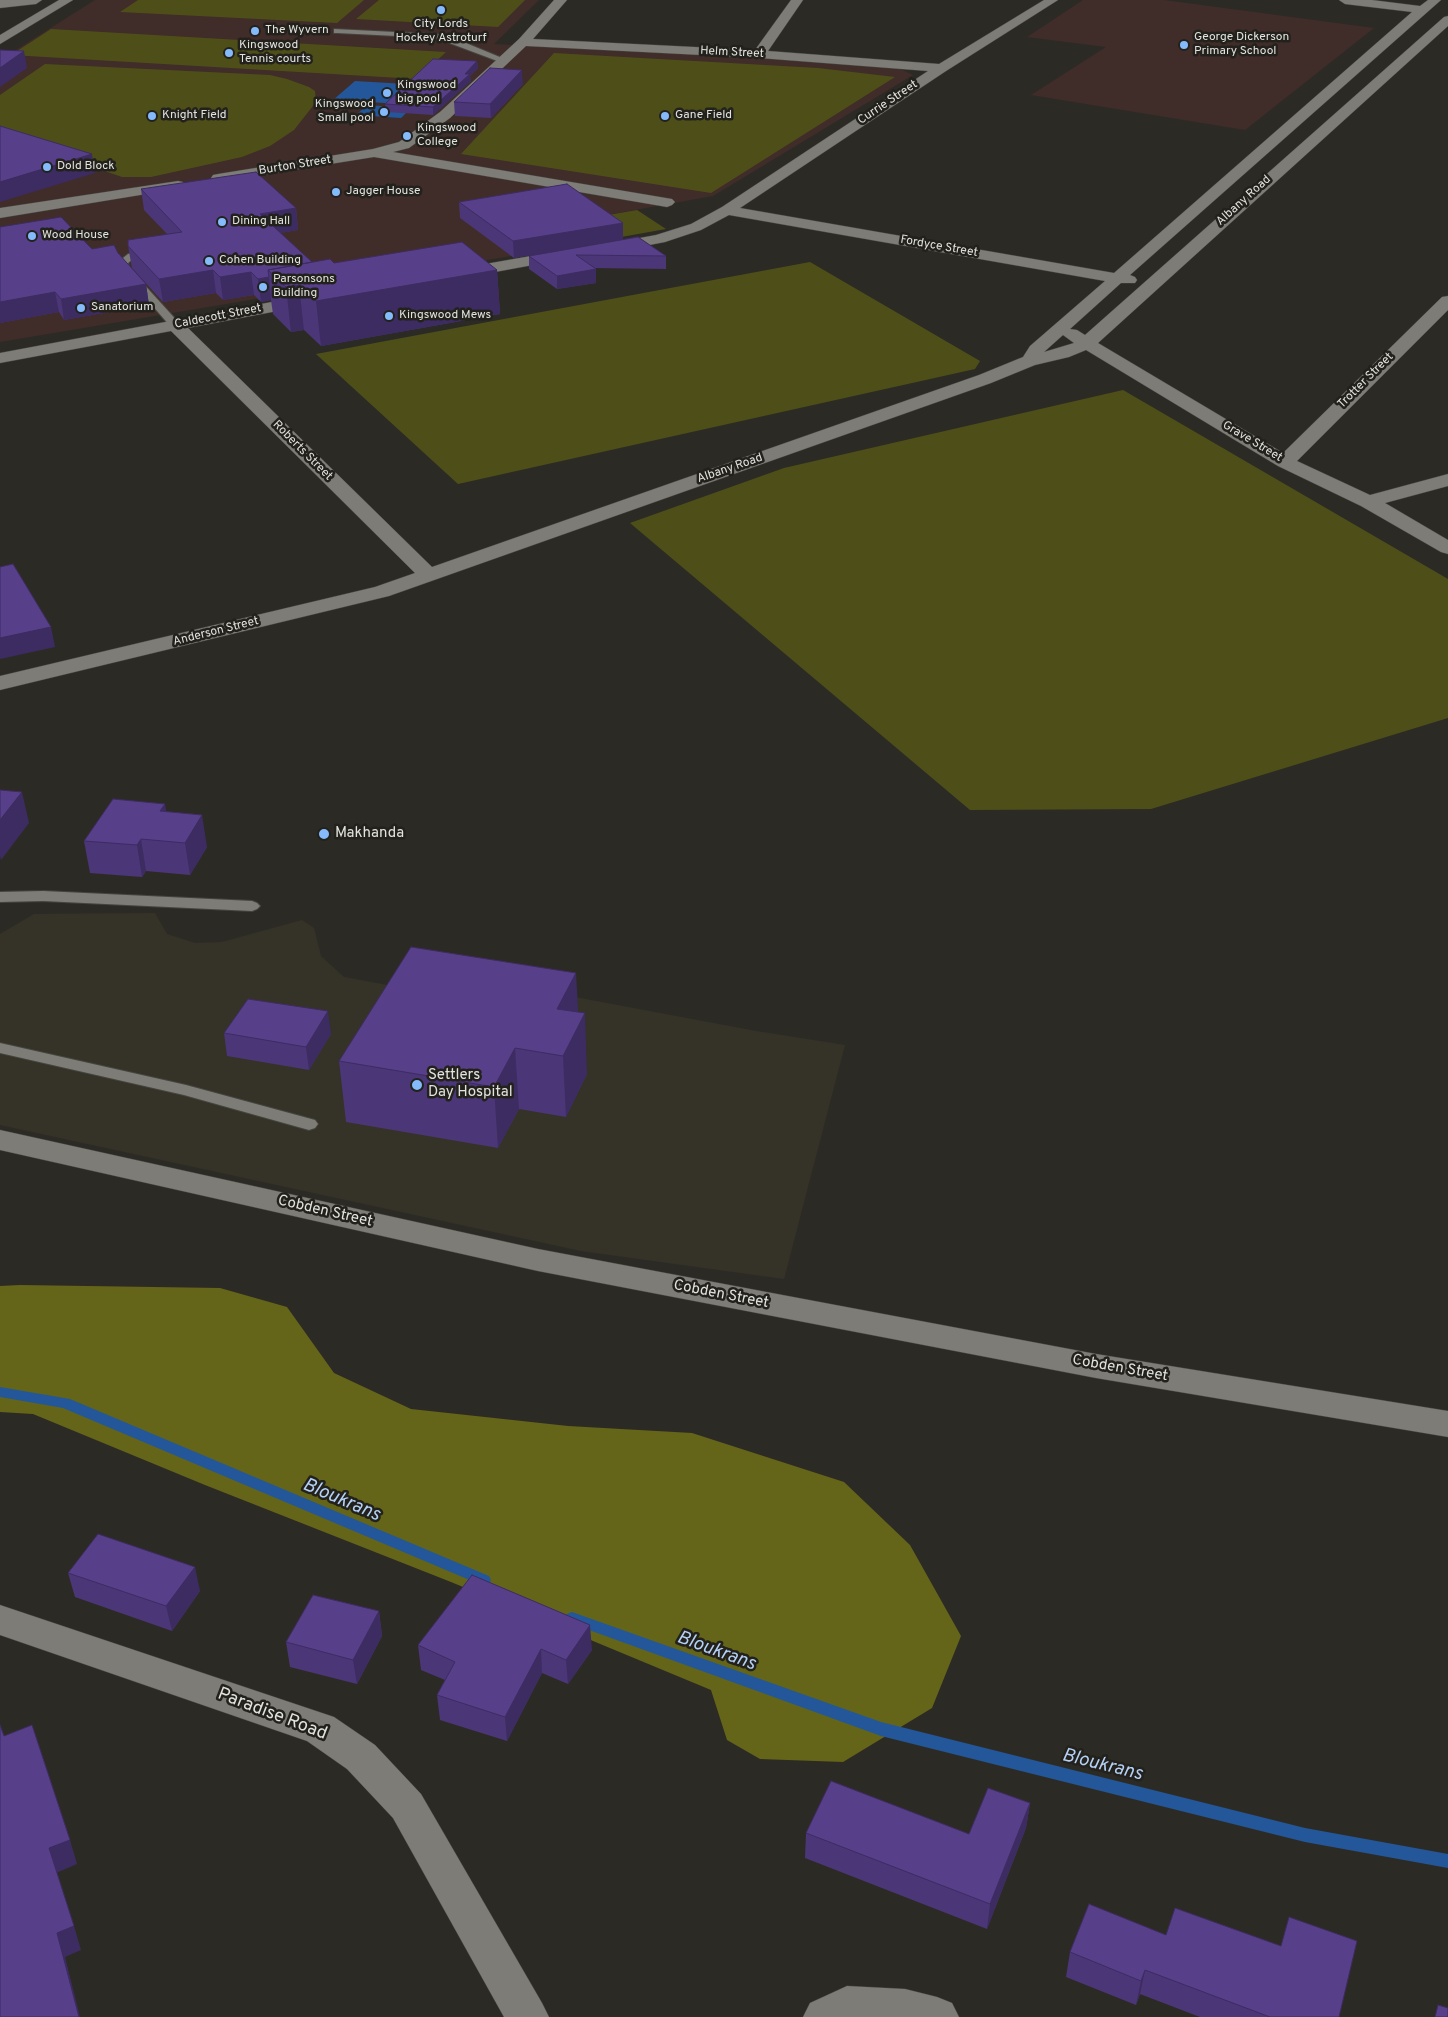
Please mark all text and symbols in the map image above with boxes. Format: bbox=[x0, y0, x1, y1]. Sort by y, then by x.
marker: City Lords Hockey Astroturf bbox=[435, 4, 447, 16]
place label: City Lords Hockey Astroturf bbox=[395, 18, 487, 46]
place label: The Wyvern bbox=[265, 24, 329, 38]
marker: The Wyvern bbox=[249, 25, 261, 37]
place label: George Dickerson Primary School bbox=[1194, 31, 1289, 59]
place label: Kingswood Tennis courts bbox=[239, 39, 311, 67]
marker: George Dickerson Primary School bbox=[1178, 39, 1190, 51]
street label: Helm Street bbox=[700, 44, 764, 62]
marker: Kingswood Tennis courts bbox=[223, 47, 235, 59]
street label: Currie Street bbox=[855, 78, 921, 128]
place label: Kingswood big pool bbox=[397, 79, 456, 107]
marker: Kingswood big pool bbox=[381, 87, 393, 99]
place label: Kingswood Small pool bbox=[315, 98, 374, 126]
marker: Kingswood Small pool bbox=[378, 106, 390, 118]
place label: Knight Field bbox=[162, 109, 227, 123]
place label: Gane Field bbox=[675, 109, 732, 123]
marker: Knight Field bbox=[146, 110, 158, 122]
marker: Gane Field bbox=[659, 110, 671, 122]
place label: Kingswood College bbox=[417, 122, 476, 150]
marker: Kingswood College bbox=[401, 130, 413, 142]
street label: Burton Street bbox=[258, 153, 332, 179]
place label: Dold Block bbox=[57, 160, 115, 174]
marker: Dold Block bbox=[41, 161, 53, 173]
street label: Albany Road bbox=[1214, 173, 1274, 229]
place label: Jagger House bbox=[346, 185, 420, 199]
marker: Jagger House bbox=[330, 186, 342, 198]
place label: Dining Hall bbox=[232, 215, 290, 229]
marker: Dining Hall bbox=[216, 216, 228, 228]
place label: Wood House bbox=[42, 229, 109, 243]
marker: Wood House bbox=[26, 230, 38, 242]
street label: Fordyce Street bbox=[899, 233, 979, 261]
place label: Cohen Building bbox=[219, 254, 301, 268]
marker: Cohen Building bbox=[203, 255, 215, 267]
place label: Parsonsons Building bbox=[273, 273, 335, 301]
marker: Parsonsons Building bbox=[257, 281, 269, 293]
place label: Sanatorium bbox=[91, 301, 153, 315]
marker: Sanatorium bbox=[75, 302, 87, 314]
street label: Caldecott Street bbox=[173, 302, 263, 332]
place label: Kingswood Mews bbox=[399, 309, 491, 323]
marker: Kingswood Mews bbox=[383, 310, 395, 322]
street label: Trotter Street bbox=[1335, 350, 1397, 412]
street label: Roberts Street bbox=[269, 418, 335, 484]
street label: Grave Street bbox=[1219, 418, 1285, 466]
street label: Albany Road bbox=[695, 451, 765, 487]
street label: Anderson Street bbox=[172, 614, 260, 650]
place label: Makhanda bbox=[335, 825, 404, 843]
marker: Makhanda bbox=[317, 827, 331, 841]
place label: Settlers Day Hospital bbox=[428, 1067, 513, 1102]
marker: Settlers Day Hospital bbox=[410, 1078, 424, 1092]
street label: Cobden Street bbox=[276, 1192, 374, 1232]
street label: Cobden Street bbox=[672, 1277, 770, 1313]
street label: Cobden Street bbox=[1071, 1352, 1169, 1386]
water label: Bloukrans bbox=[299, 1474, 383, 1528]
water label: Bloukrans bbox=[673, 1627, 759, 1677]
street label: Paradise Road bbox=[214, 1684, 330, 1746]
water label: Bloukrans bbox=[1059, 1745, 1145, 1787]

